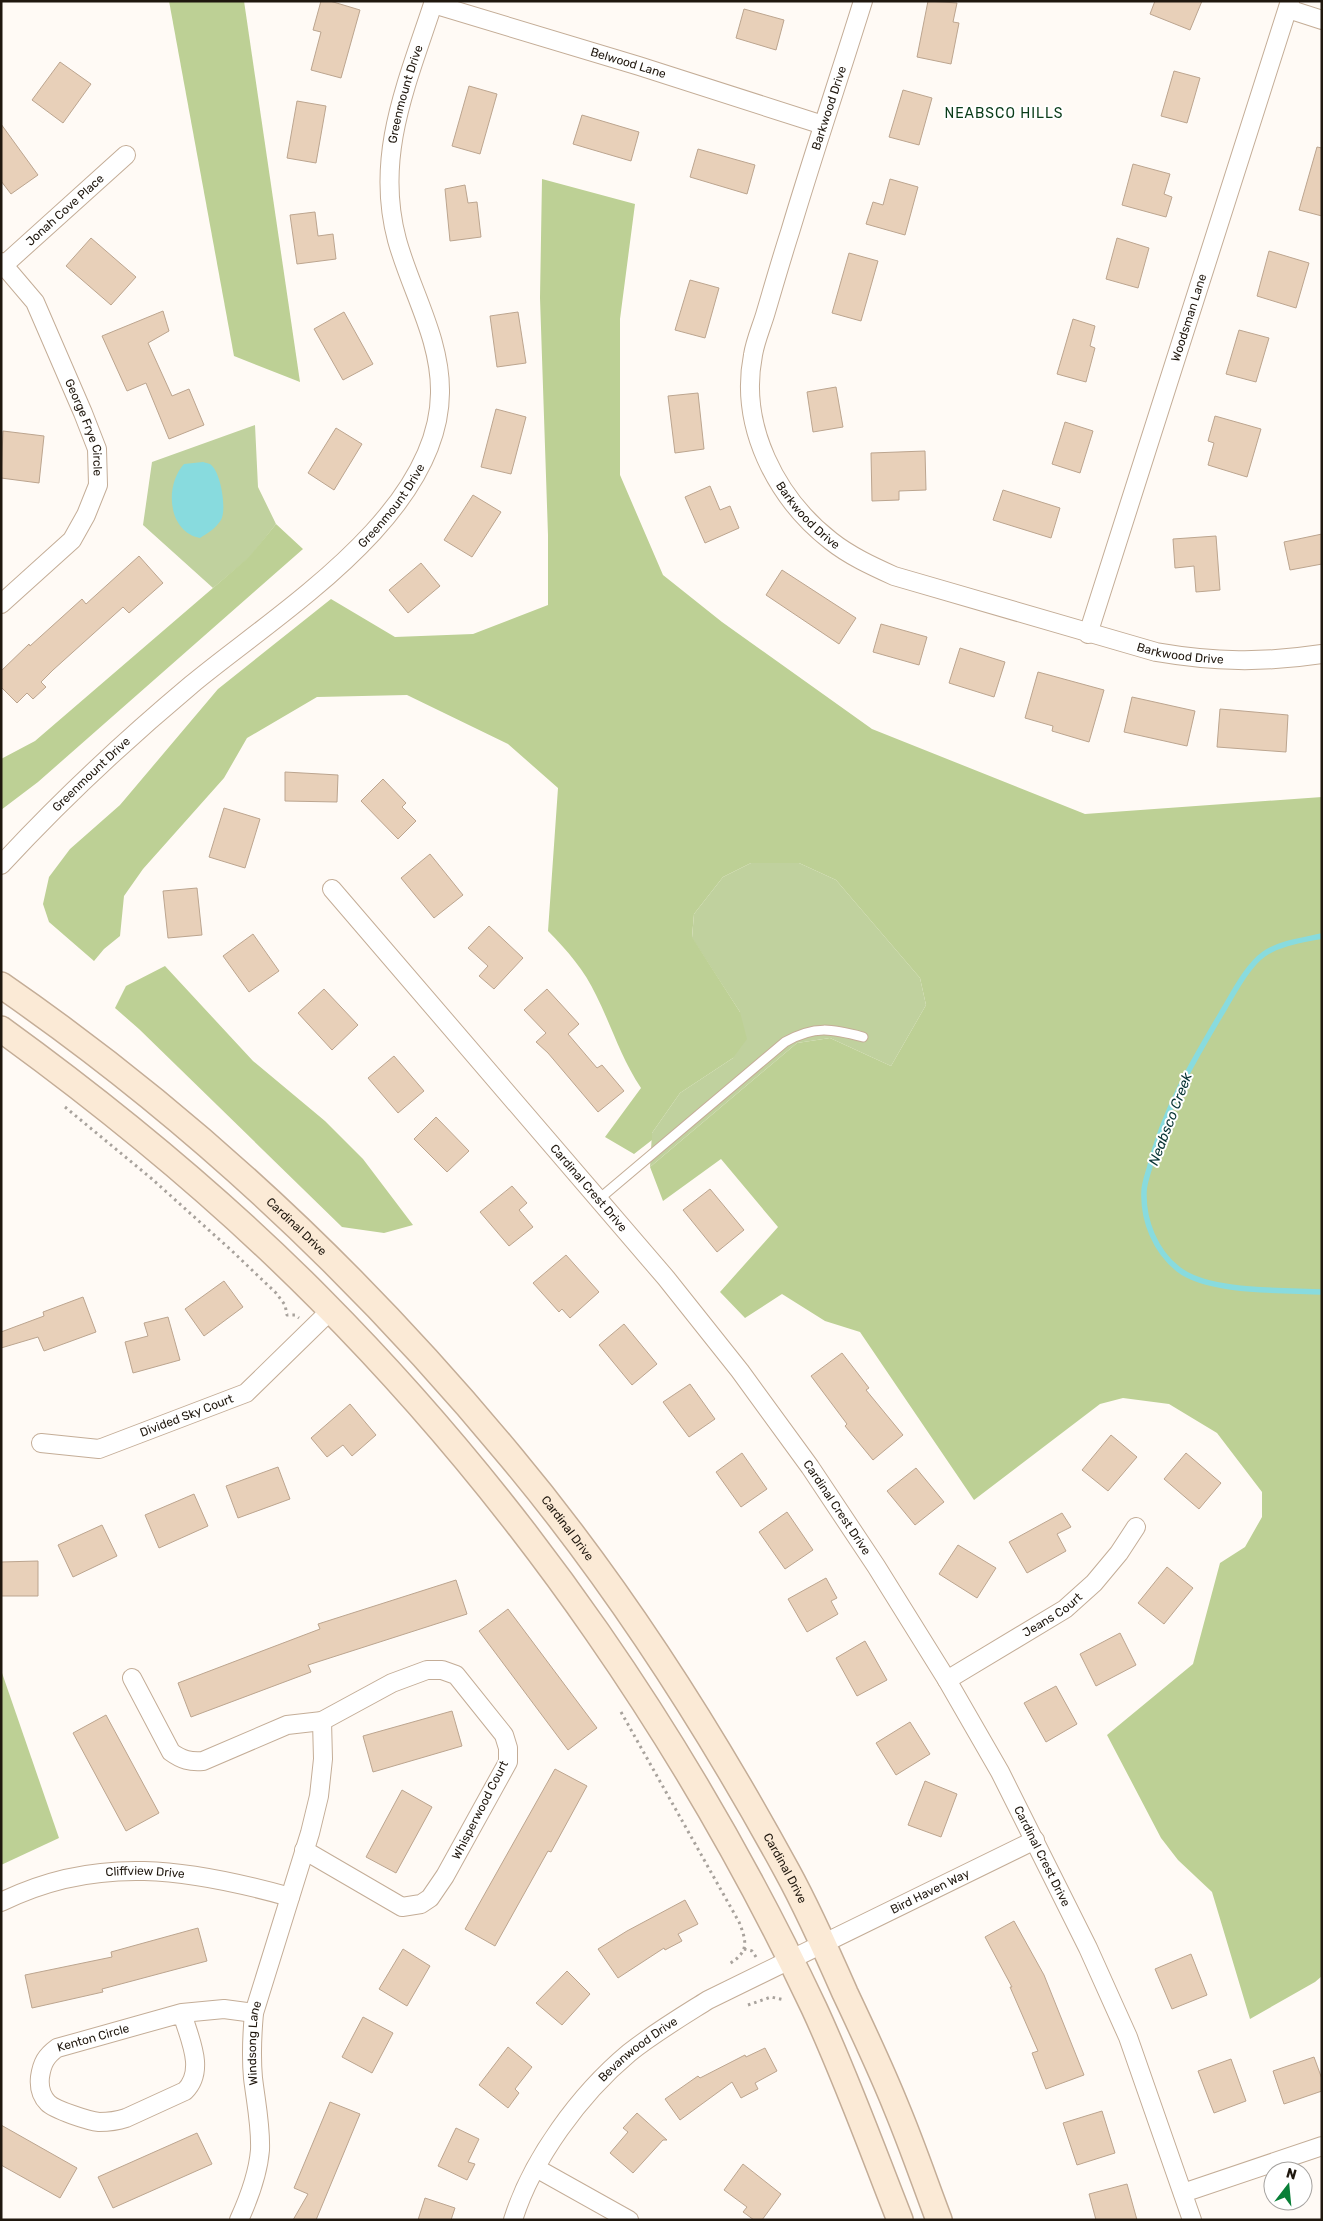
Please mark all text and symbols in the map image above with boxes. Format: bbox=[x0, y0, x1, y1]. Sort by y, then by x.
street label: Greenmount Drive bbox=[385, 43, 426, 145]
street label: Belwood Lane bbox=[589, 45, 668, 81]
street label: Barkwood Drive bbox=[809, 64, 849, 152]
district label: NEABSCO HILLS bbox=[944, 105, 1064, 122]
street label: Jonah Cove Place bbox=[23, 171, 107, 249]
street label: Woodsman Lane bbox=[1168, 272, 1210, 363]
street label: George Frye Circle bbox=[62, 377, 105, 477]
street label: Greenmount Drive bbox=[355, 461, 428, 551]
street label: Barkwood Drive bbox=[773, 479, 843, 552]
street label: Barkwood Drive bbox=[1135, 640, 1224, 667]
street label: Greenmount Drive bbox=[49, 734, 133, 814]
water label: Neabsco Creek bbox=[1145, 1070, 1196, 1168]
street label: Cardinal Crest Drive bbox=[547, 1141, 630, 1235]
street label: Cardinal Drive bbox=[263, 1195, 330, 1259]
street label: Divided Sky Court bbox=[138, 1391, 236, 1440]
street label: Cardinal Crest Drive bbox=[800, 1457, 874, 1558]
street label: Cardinal Drive bbox=[538, 1493, 597, 1564]
street label: Jeans Court bbox=[1020, 1590, 1085, 1640]
street label: Whisperwood Court bbox=[449, 1758, 511, 1862]
street label: Cardinal Crest Drive bbox=[1011, 1804, 1073, 1909]
street label: Cardinal Drive bbox=[760, 1831, 810, 1906]
street label: Cliffview Drive bbox=[105, 1864, 186, 1881]
street label: Bird Haven Way bbox=[888, 1866, 972, 1917]
street label: Windsong Lane bbox=[245, 1999, 264, 2086]
street label: Bevanwood Drive bbox=[595, 2014, 680, 2085]
street label: Kenton Circle bbox=[56, 2021, 131, 2055]
north arrow bbox=[1263, 2161, 1313, 2211]
text: N bbox=[1284, 2164, 1299, 2184]

